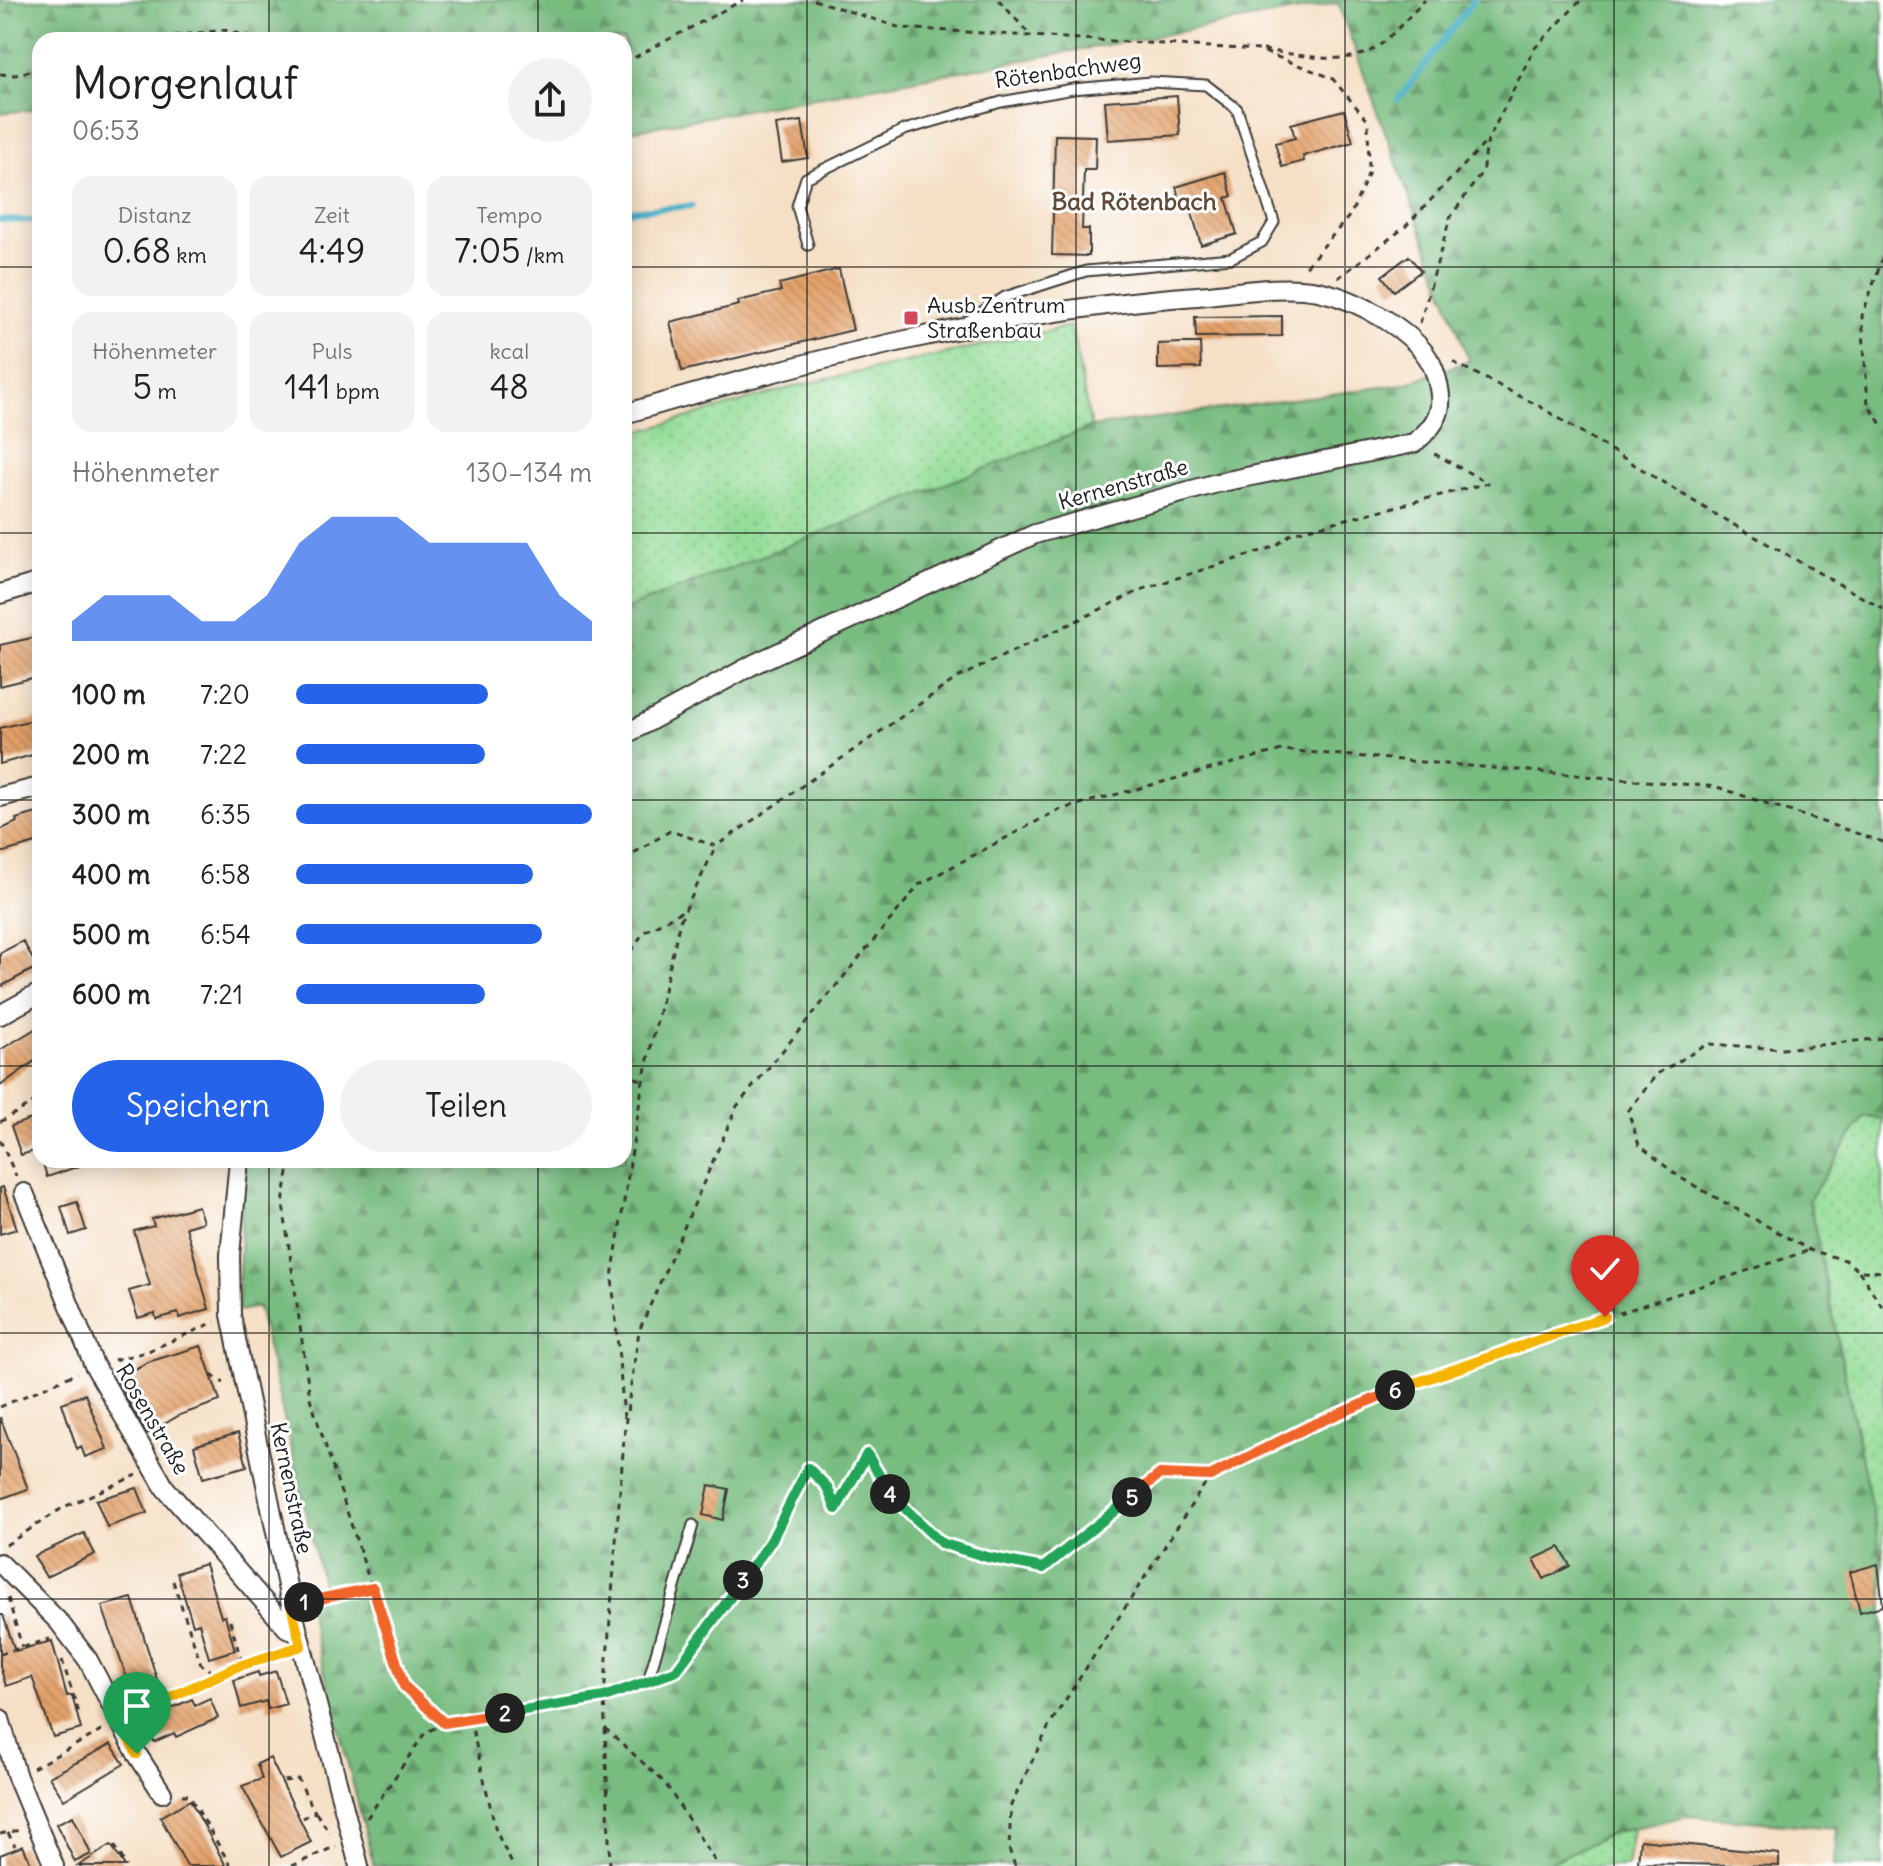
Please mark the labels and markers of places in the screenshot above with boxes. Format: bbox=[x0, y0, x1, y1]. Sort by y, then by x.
place label: Ausb.Zentrum Straßenbau bbox=[927, 291, 1065, 344]
marker: Ausb.Zentrum Straßenbau bbox=[902, 309, 920, 327]
pin bbox=[1571, 1235, 1639, 1317]
pin: 6 bbox=[1375, 1370, 1415, 1410]
pin: 4 bbox=[870, 1474, 910, 1514]
pin: 5 bbox=[1112, 1477, 1152, 1517]
pin: 3 bbox=[723, 1560, 763, 1600]
pin: 1 bbox=[284, 1582, 324, 1622]
pin bbox=[103, 1672, 171, 1754]
pin: 2 bbox=[485, 1693, 525, 1733]

